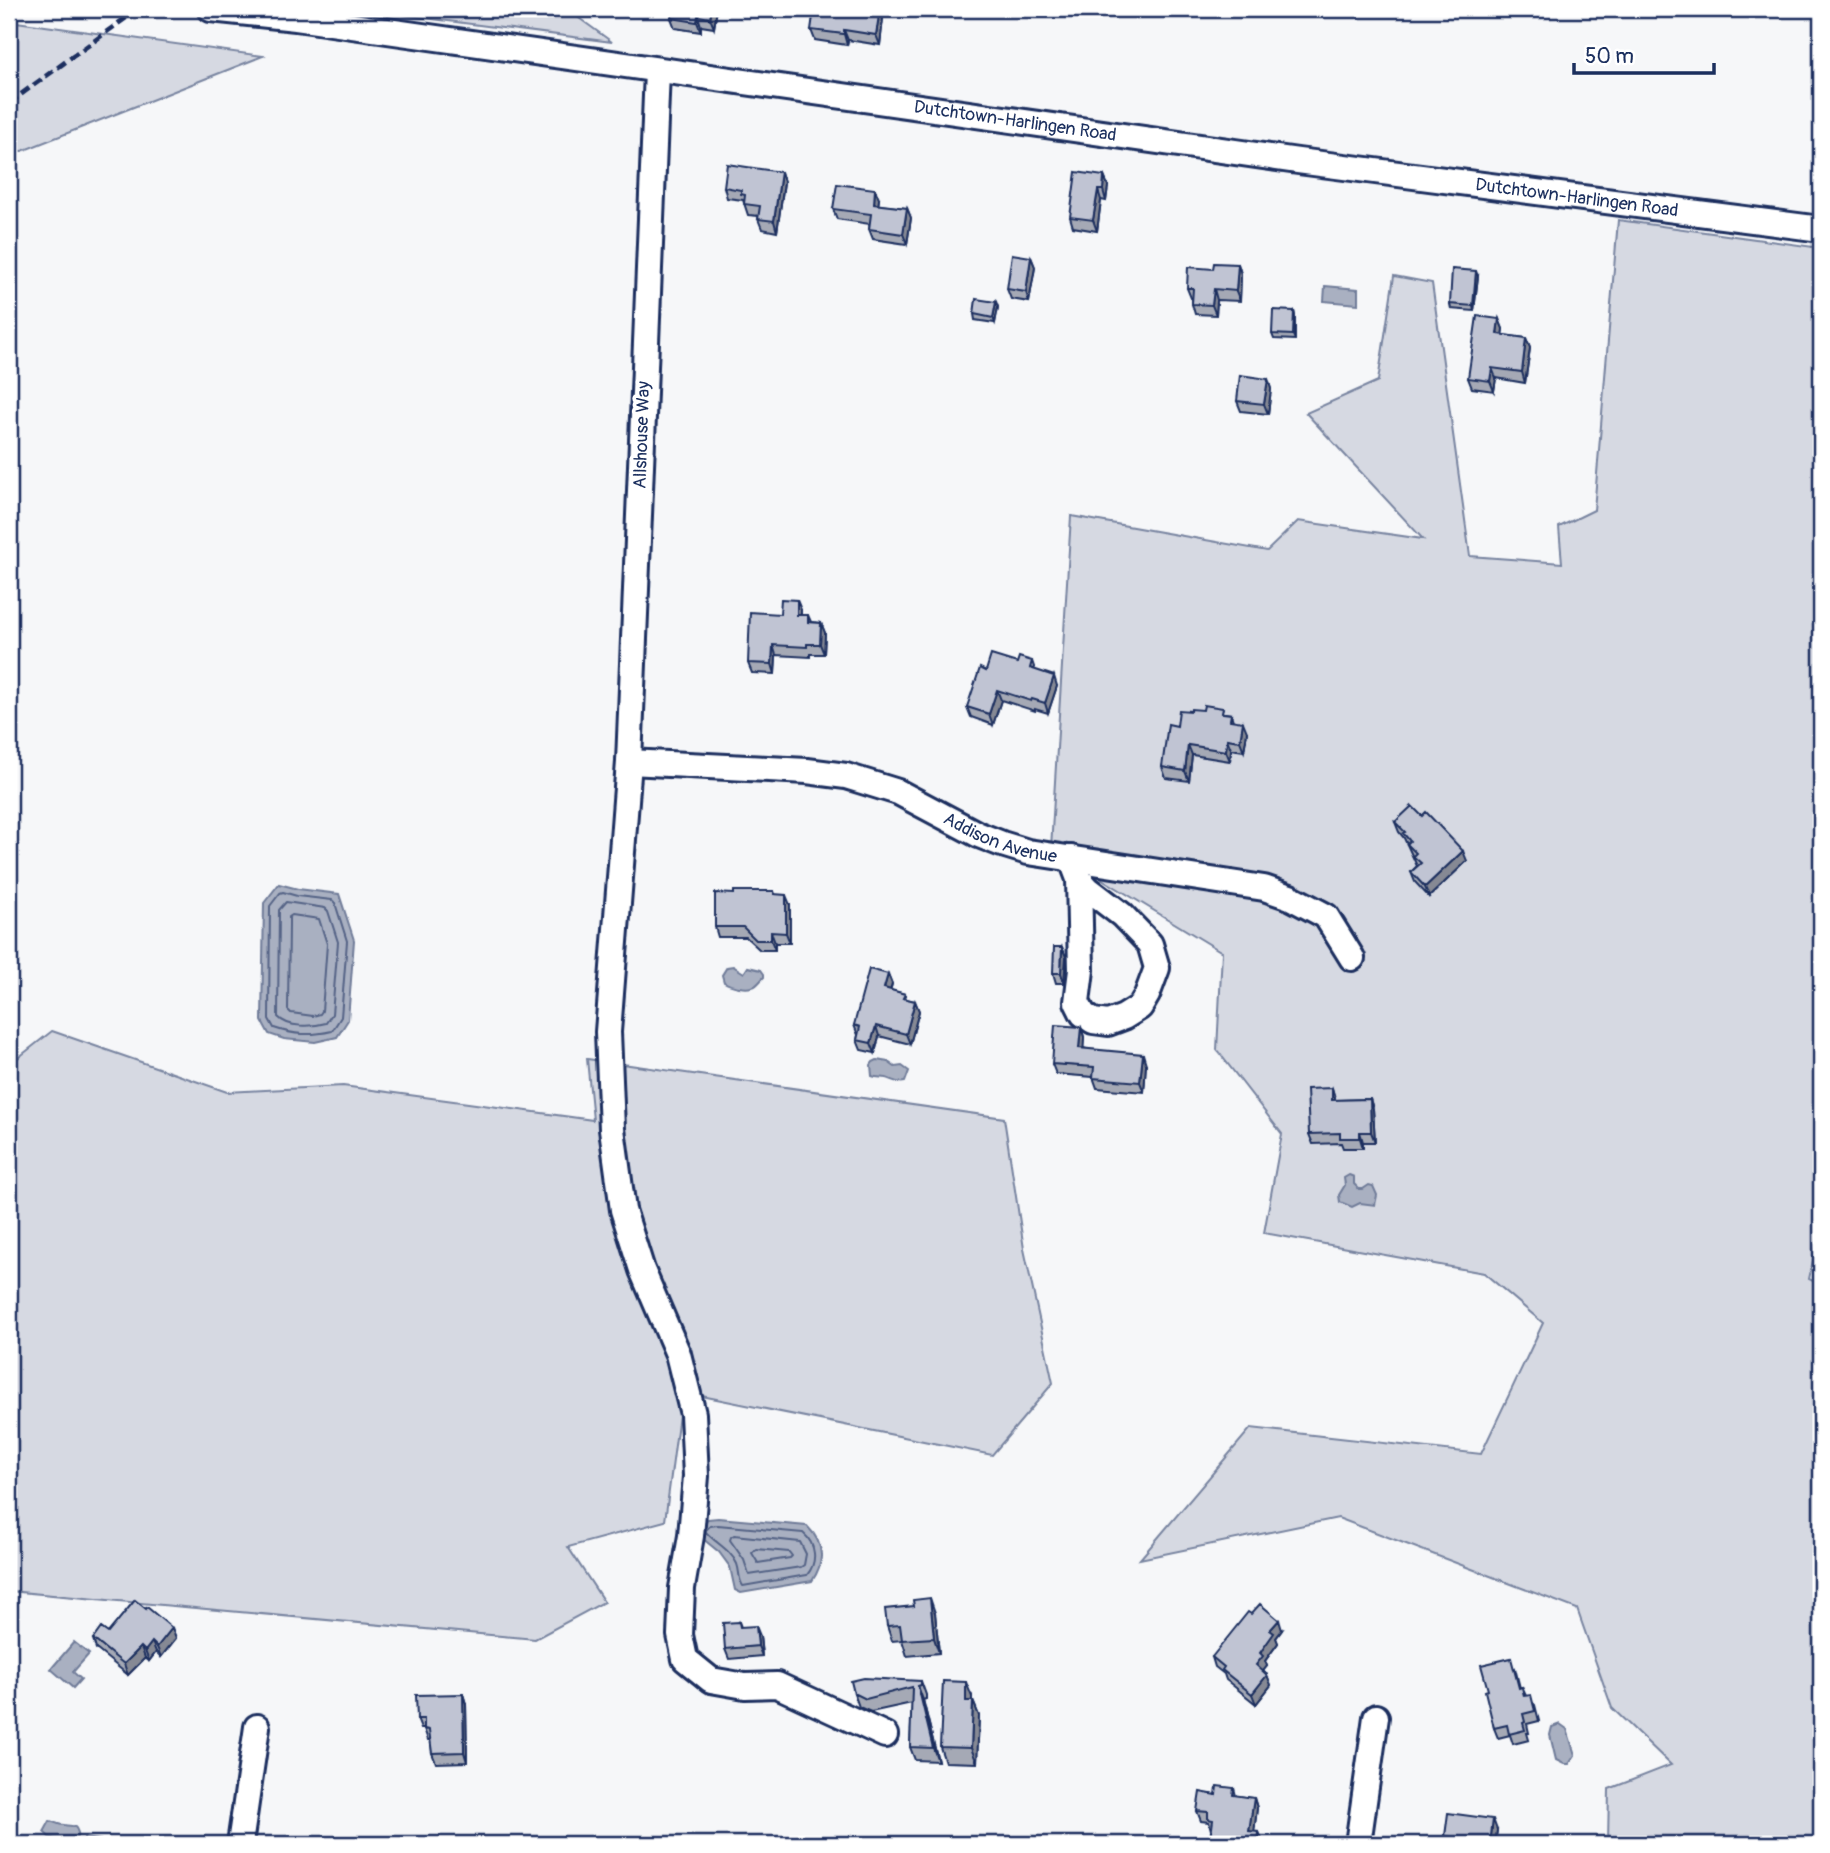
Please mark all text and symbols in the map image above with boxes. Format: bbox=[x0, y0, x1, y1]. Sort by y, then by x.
scale bar bbox=[1574, 32, 1714, 76]
text: 50 m bbox=[1585, 43, 1634, 70]
street label: Dutchtown-Harlingen Road bbox=[912, 95, 1118, 146]
street label: Dutchtown-Harlingen Road bbox=[1474, 173, 1680, 222]
street label: Allshouse Way bbox=[629, 380, 655, 489]
street label: Addison Avenue bbox=[940, 807, 1059, 868]

